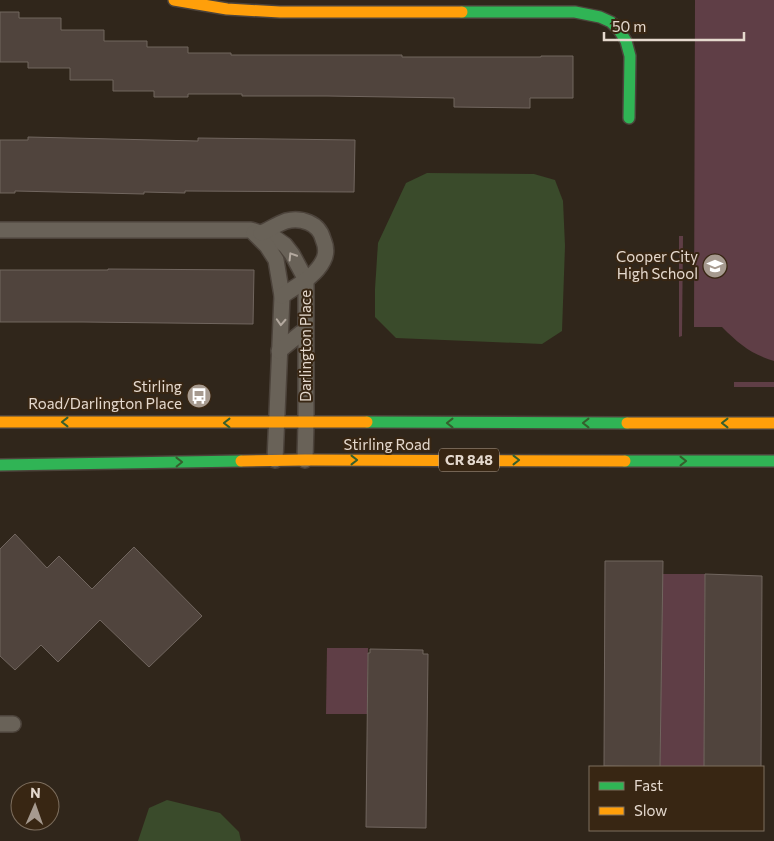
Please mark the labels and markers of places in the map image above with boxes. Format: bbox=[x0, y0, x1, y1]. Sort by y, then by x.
place label: Cooper City High School bbox=[616, 247, 698, 282]
school or university icon: Cooper City High School bbox=[702, 253, 728, 279]
place label: Stirling Road/Darlington Place bbox=[28, 377, 182, 412]
bus stop icon: Stirling Road/Darlington Place bbox=[186, 383, 212, 409]

